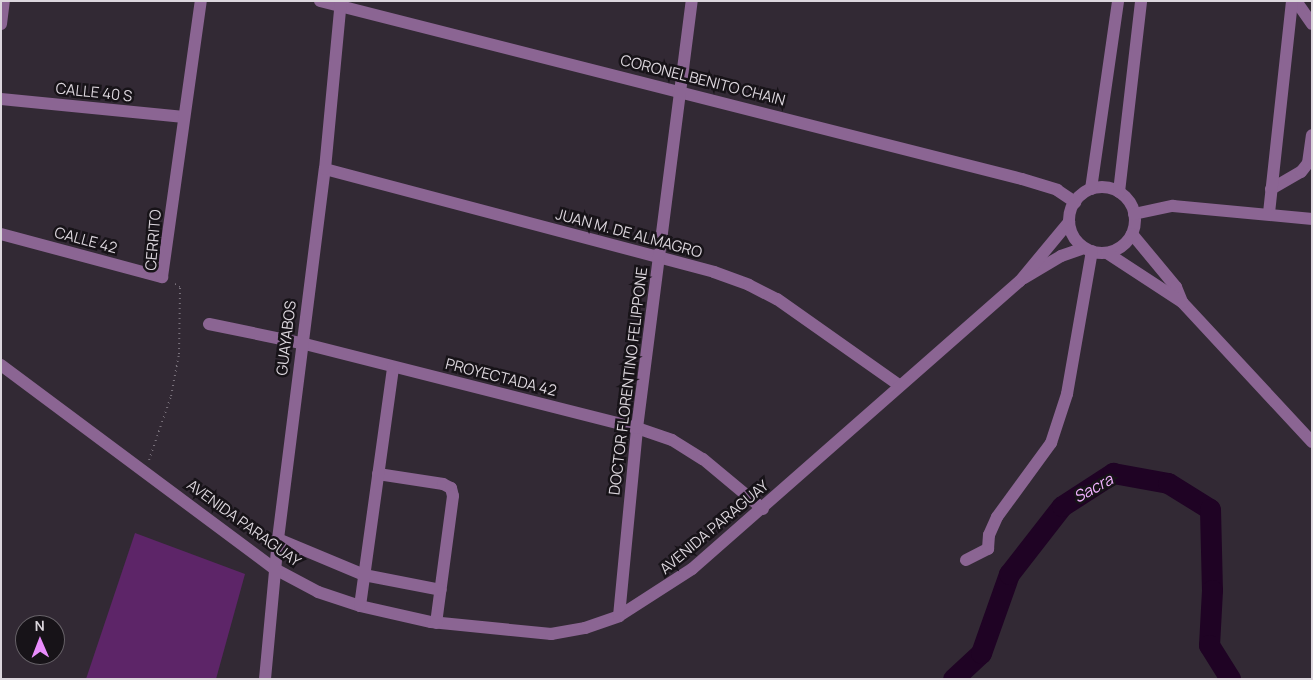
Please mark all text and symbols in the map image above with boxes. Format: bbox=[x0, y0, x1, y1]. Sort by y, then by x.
street label: CORONEL BENITO CHAIN bbox=[618, 51, 788, 109]
street label: CALLE 40 S bbox=[55, 79, 133, 105]
street label: JUAN M. DE ALMAGRO bbox=[554, 205, 704, 261]
street label: CERRITO bbox=[141, 209, 165, 271]
street label: CALLE 42 bbox=[53, 223, 119, 257]
street label: DOCTOR FLORENTINO FELIPPONE bbox=[605, 266, 651, 496]
street label: GUAYABOS bbox=[272, 300, 300, 376]
street label: PROYECTADA 42 bbox=[444, 354, 558, 400]
water label: Sacra bbox=[1070, 469, 1116, 507]
street label: AVENIDA PARAGUAY bbox=[184, 476, 304, 570]
street label: AVENIDA PARAGUAY bbox=[656, 476, 772, 578]
north arrow bbox=[15, 615, 65, 665]
text: N bbox=[35, 616, 45, 635]

